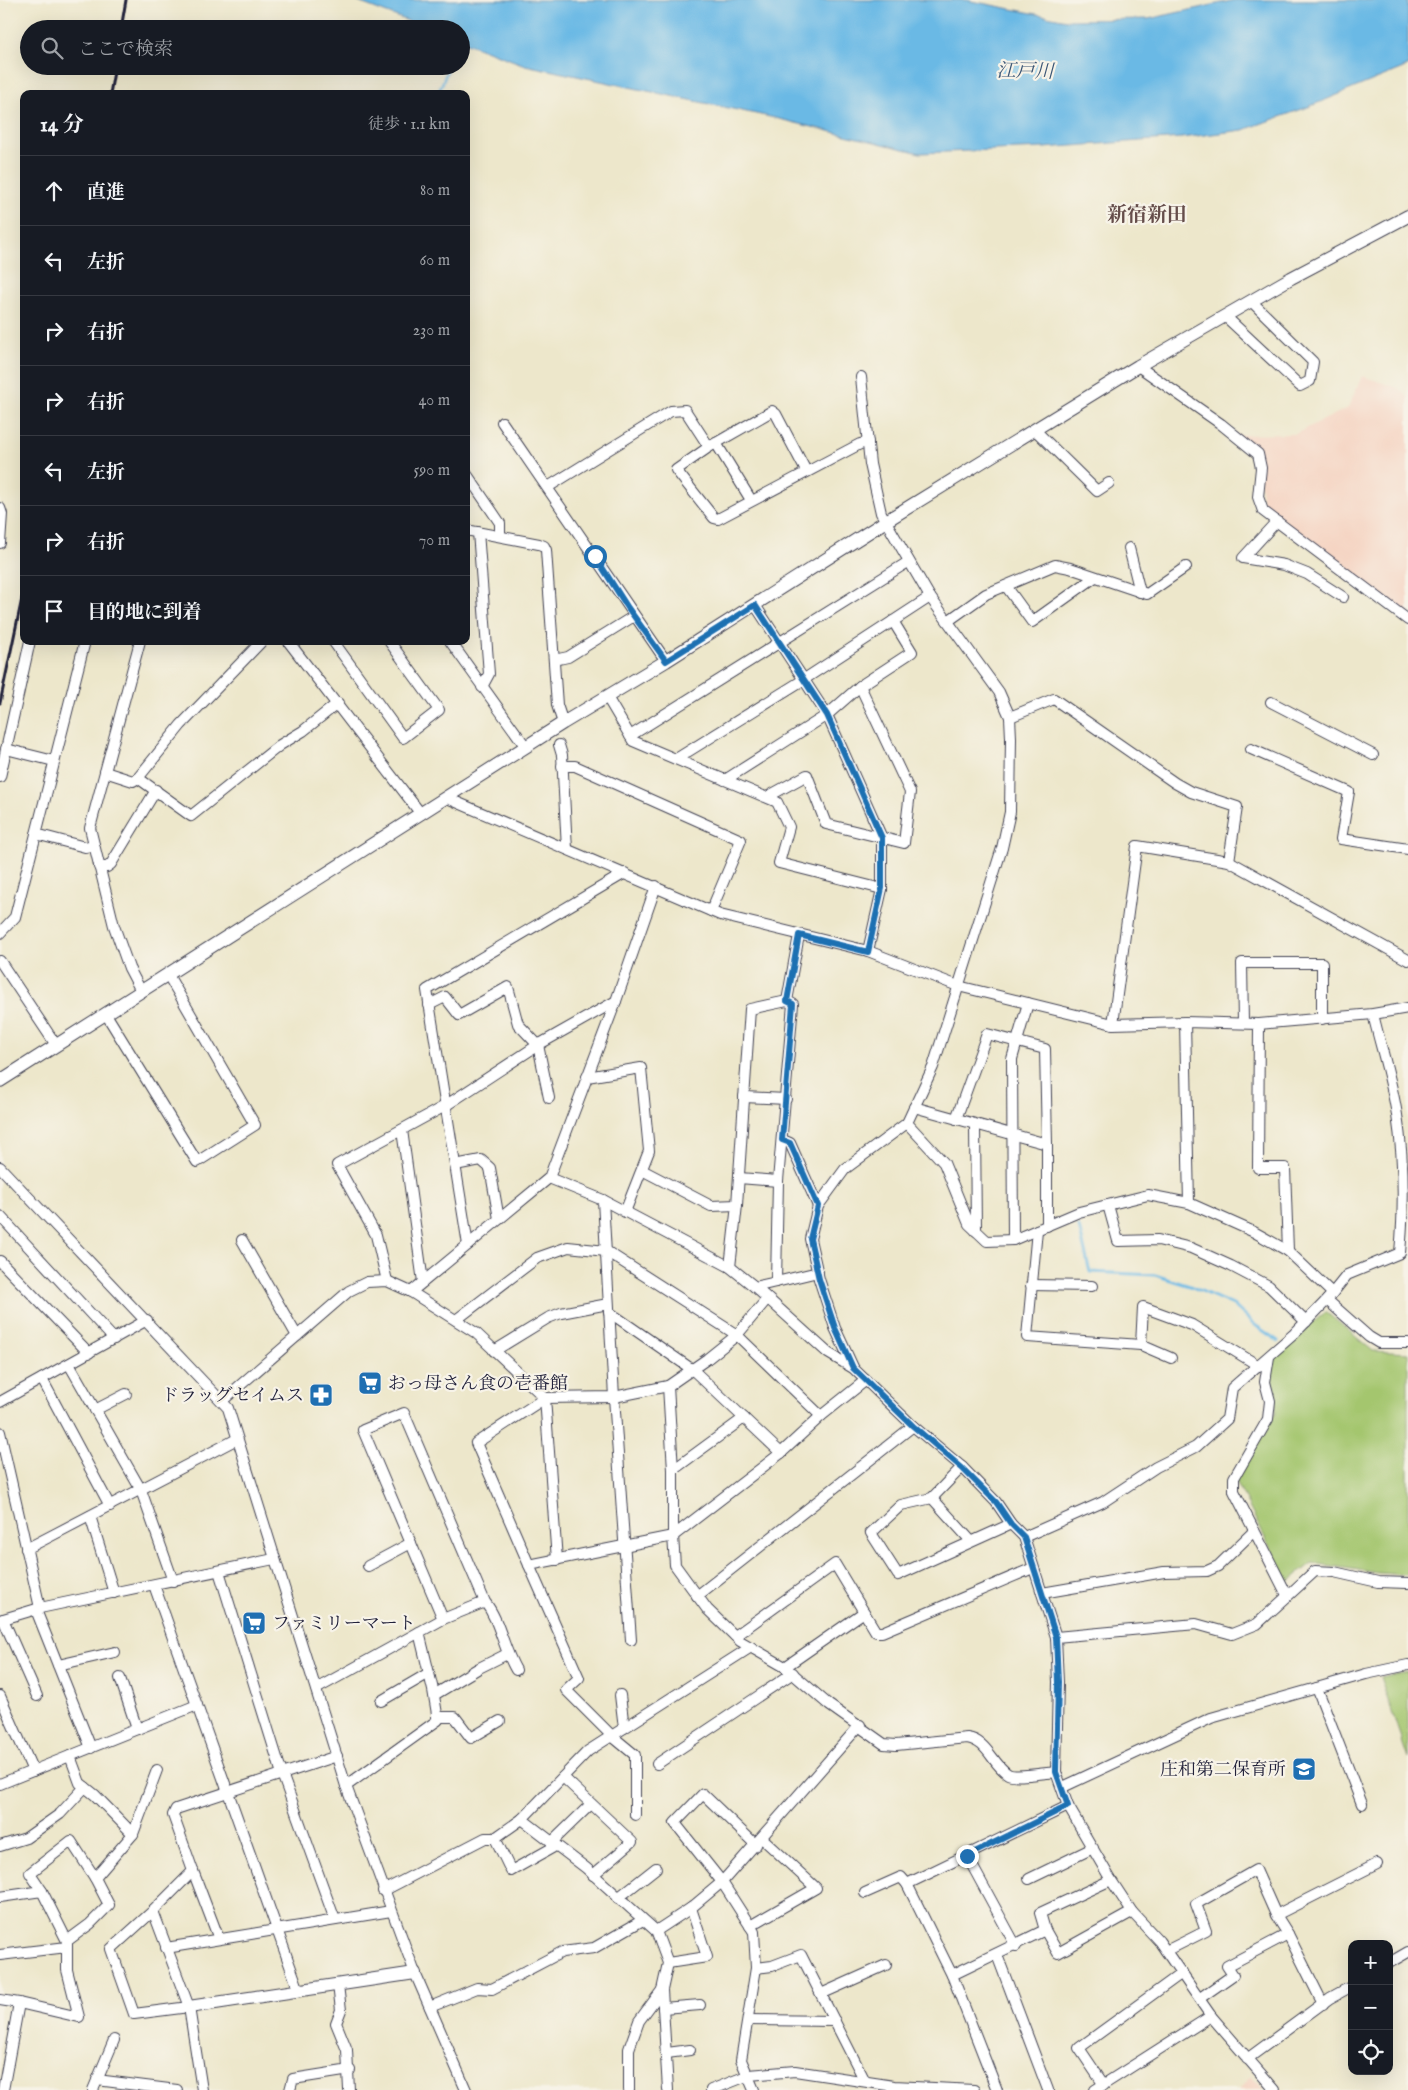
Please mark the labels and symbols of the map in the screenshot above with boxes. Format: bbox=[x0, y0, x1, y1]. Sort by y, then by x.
water label: 江戸川 bbox=[996, 60, 1056, 85]
district label: 新宿新田 bbox=[1107, 203, 1187, 228]
route start bbox=[584, 545, 607, 568]
supermarket icon: おっ母さん食の壱番館 bbox=[357, 1370, 383, 1396]
place label: おっ母さん食の壱番館 bbox=[388, 1373, 568, 1396]
pharmacy icon: ドラッグセイムス bbox=[308, 1382, 334, 1408]
place label: ドラッグセイムス bbox=[161, 1385, 304, 1408]
supermarket icon: ファミリーマート bbox=[241, 1610, 267, 1636]
place label: ファミリーマート bbox=[272, 1613, 416, 1636]
school or university icon: 庄和第二保育所 bbox=[1291, 1756, 1317, 1782]
place label: 庄和第二保育所 bbox=[1160, 1759, 1286, 1782]
route end bbox=[956, 1845, 979, 1868]

